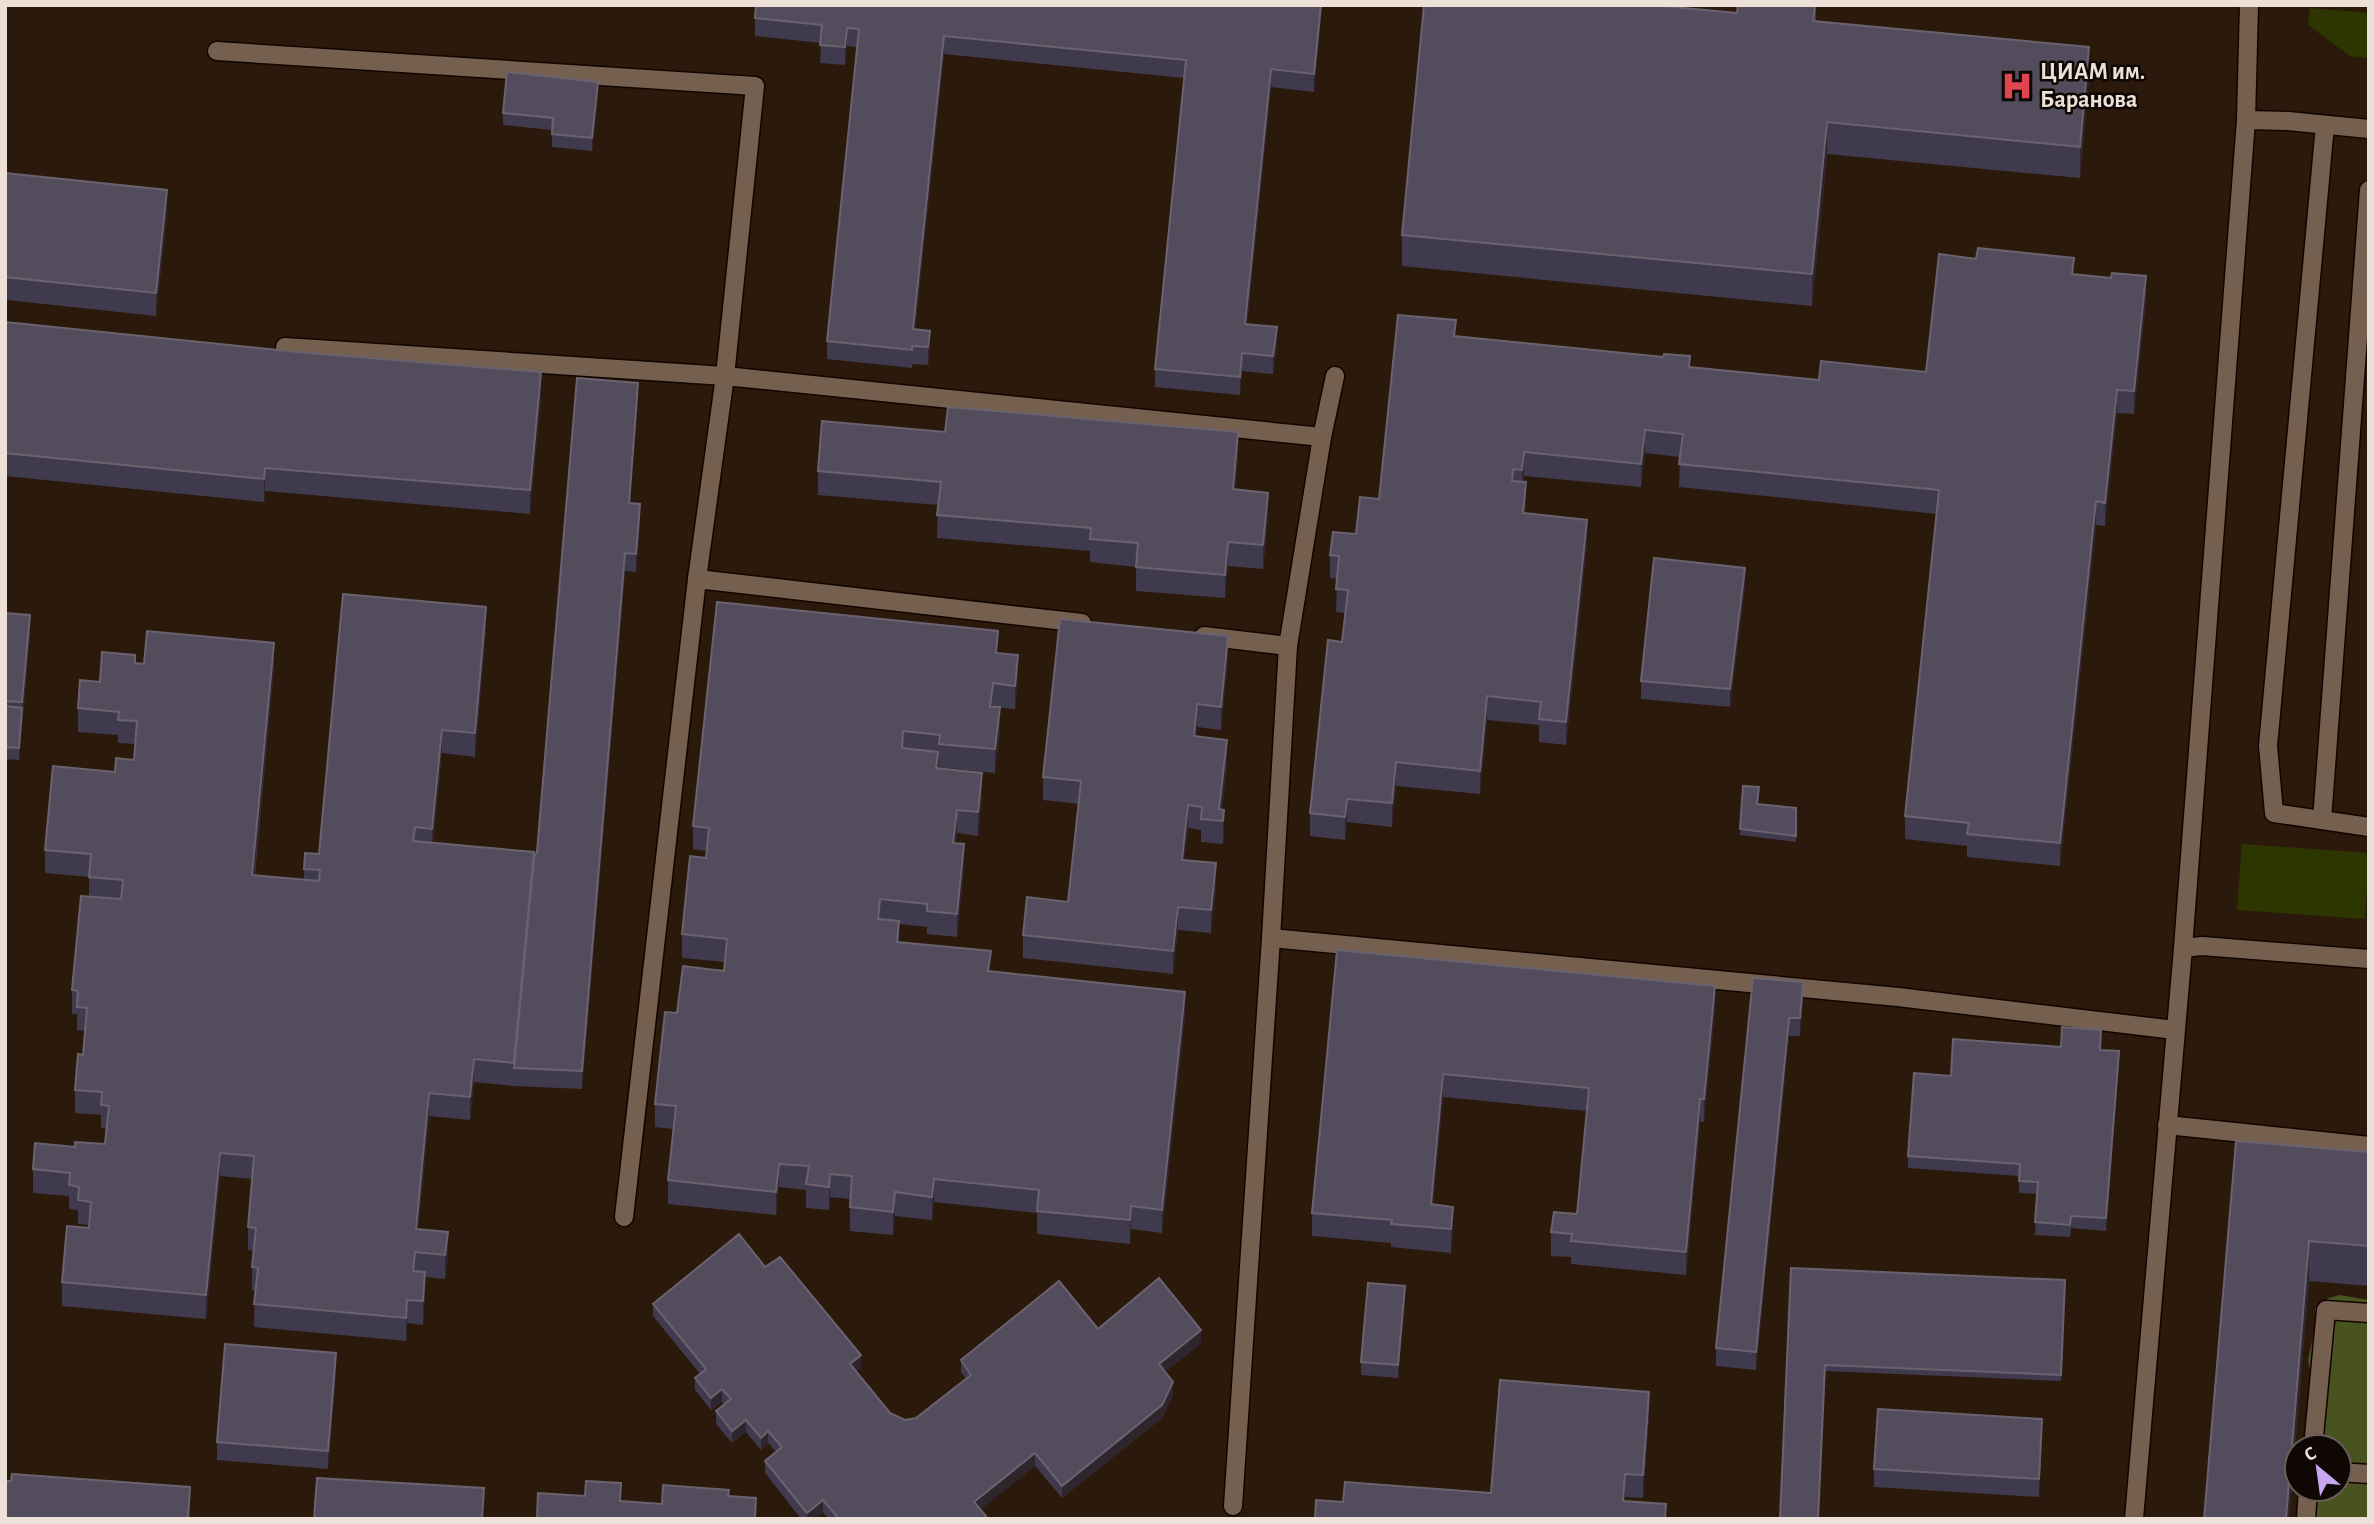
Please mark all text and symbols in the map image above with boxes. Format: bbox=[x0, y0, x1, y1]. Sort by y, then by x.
place label: ЦИАМ им. Баранова bbox=[2040, 60, 2145, 112]
hospital icon: ЦИАМ им. Баранова bbox=[2000, 69, 2034, 103]
north arrow bbox=[2283, 1433, 2353, 1503]
text: С bbox=[2301, 1444, 2320, 1465]

